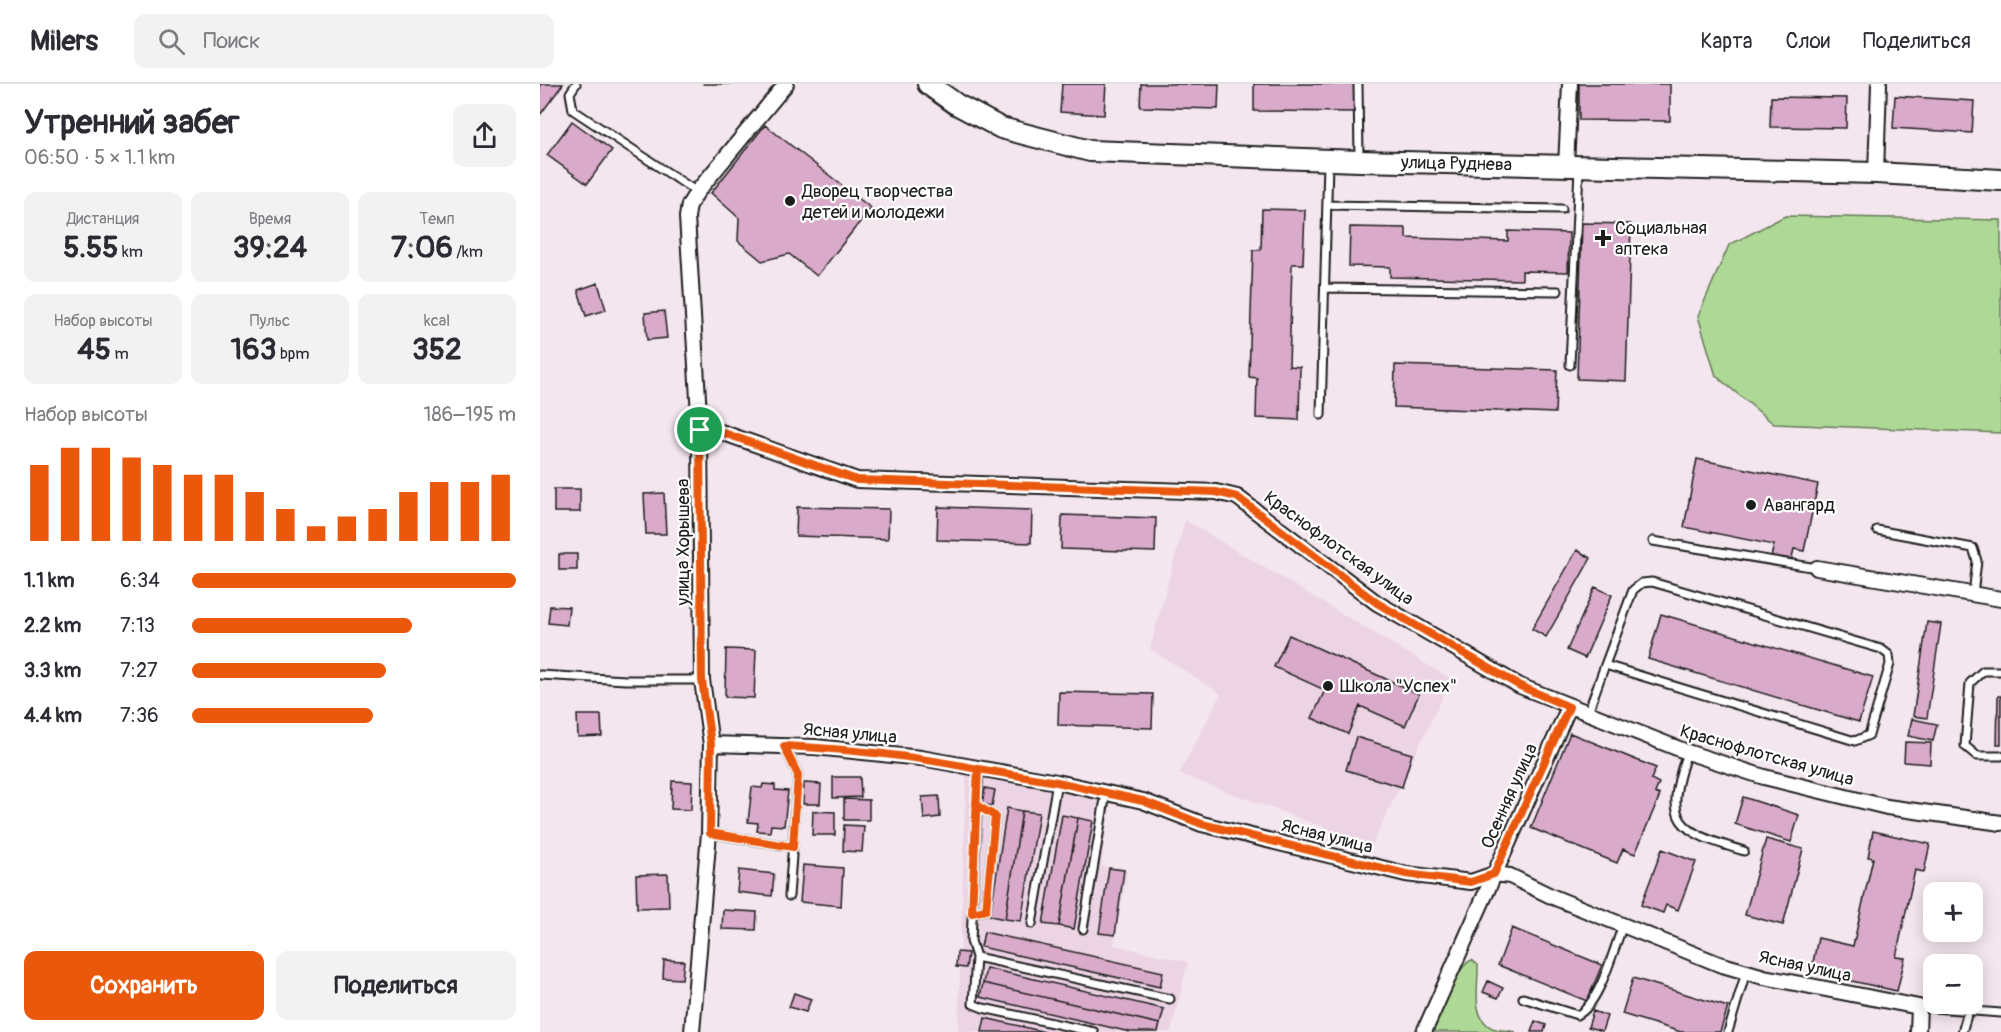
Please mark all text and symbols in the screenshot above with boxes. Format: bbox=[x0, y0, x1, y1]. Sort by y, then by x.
search box bbox=[134, 14, 554, 68]
text: Milers bbox=[30, 24, 98, 59]
icon: search bbox=[155, 25, 188, 58]
text: Поиск bbox=[203, 27, 260, 55]
text: Карта bbox=[1700, 28, 1752, 55]
text: Слои bbox=[1785, 28, 1830, 55]
text: Поделиться bbox=[1863, 28, 1971, 55]
text: Утренний забег bbox=[24, 102, 240, 143]
button: share bbox=[453, 104, 516, 167]
text: 06:50 · 5 × 1.1 km bbox=[24, 145, 175, 170]
street label: улица Руднева bbox=[1400, 151, 1512, 177]
place label: Дворец творчества детей и молодежи bbox=[801, 180, 953, 224]
marker: Дворец творчества детей и молодежи bbox=[783, 194, 797, 208]
text: Дистанция bbox=[67, 209, 139, 229]
text: Время bbox=[249, 209, 291, 229]
text: Темп bbox=[419, 209, 455, 229]
place label: Социальная аптека bbox=[1615, 217, 1707, 261]
text: 5.55 bbox=[63, 229, 119, 266]
text: 39:24 bbox=[233, 229, 307, 266]
text: 7:06 bbox=[391, 229, 453, 266]
marker: Социальная аптека bbox=[1596, 231, 1610, 245]
text: km bbox=[119, 242, 143, 262]
text: /km bbox=[453, 242, 483, 262]
text: Набор высоты bbox=[53, 311, 153, 331]
text: Пульс bbox=[250, 311, 290, 331]
text: kcal bbox=[424, 311, 450, 331]
text: 45 bbox=[77, 331, 111, 368]
text: 163 bbox=[230, 331, 276, 368]
text: 352 bbox=[412, 331, 462, 368]
text: m bbox=[111, 344, 129, 364]
text: bpm bbox=[276, 344, 310, 364]
text: Набор высоты bbox=[24, 402, 148, 427]
text: 186–195 m bbox=[424, 402, 516, 427]
pin bbox=[674, 404, 725, 455]
icon: arrive bbox=[683, 413, 716, 446]
street label: улица Хорышева bbox=[672, 479, 695, 606]
street label: Краснофлотская улица bbox=[1259, 486, 1418, 611]
place label: Авангард bbox=[1763, 494, 1835, 517]
marker: Авангард bbox=[1744, 498, 1758, 512]
text: 1.1 km bbox=[24, 568, 74, 593]
text: 6:34 bbox=[120, 568, 160, 593]
text: 2.2 km bbox=[24, 613, 81, 638]
text: 7:13 bbox=[120, 613, 155, 638]
text: 3.3 km bbox=[24, 658, 81, 683]
text: 7:27 bbox=[120, 658, 158, 683]
place label: Школа "Успех" bbox=[1340, 675, 1457, 698]
marker: Школа "Успех" bbox=[1321, 679, 1335, 693]
text: 4.4 km bbox=[24, 703, 82, 728]
text: 7:36 bbox=[120, 703, 159, 728]
street label: Ясная улица bbox=[802, 718, 898, 749]
street label: Краснофлотская улица bbox=[1677, 720, 1856, 791]
street label: Осенняя улица bbox=[1476, 740, 1543, 853]
street label: Ясная улица bbox=[1278, 814, 1375, 859]
map controls bbox=[1923, 882, 1983, 1014]
button: + bbox=[1923, 882, 1983, 942]
street label: Ясная улица bbox=[1756, 945, 1853, 988]
button: Сохранить bbox=[24, 951, 264, 1020]
button: Поделиться bbox=[276, 951, 516, 1020]
button: − bbox=[1923, 954, 1983, 1014]

